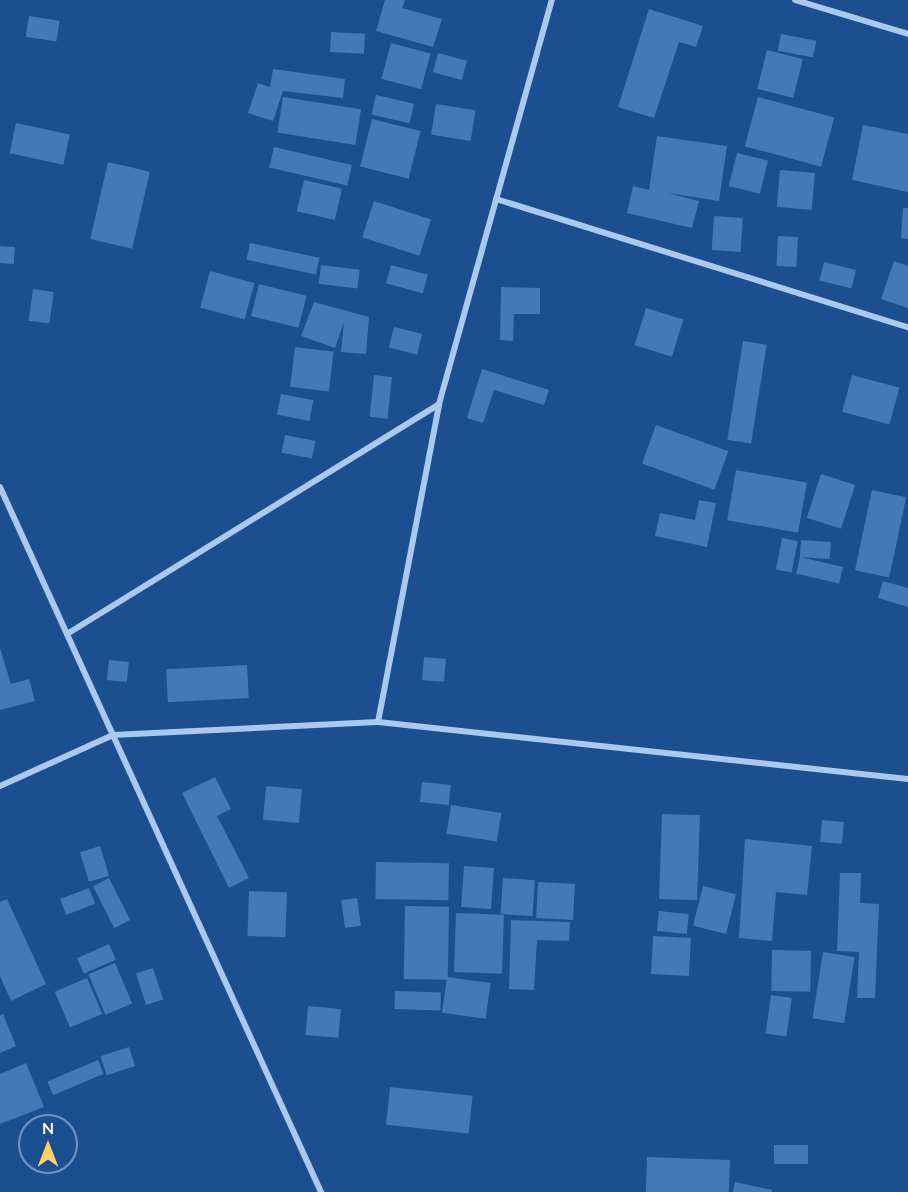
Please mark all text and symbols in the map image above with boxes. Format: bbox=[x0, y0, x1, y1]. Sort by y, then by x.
north arrow bbox=[18, 1114, 78, 1174]
text: N bbox=[42, 1118, 54, 1138]

